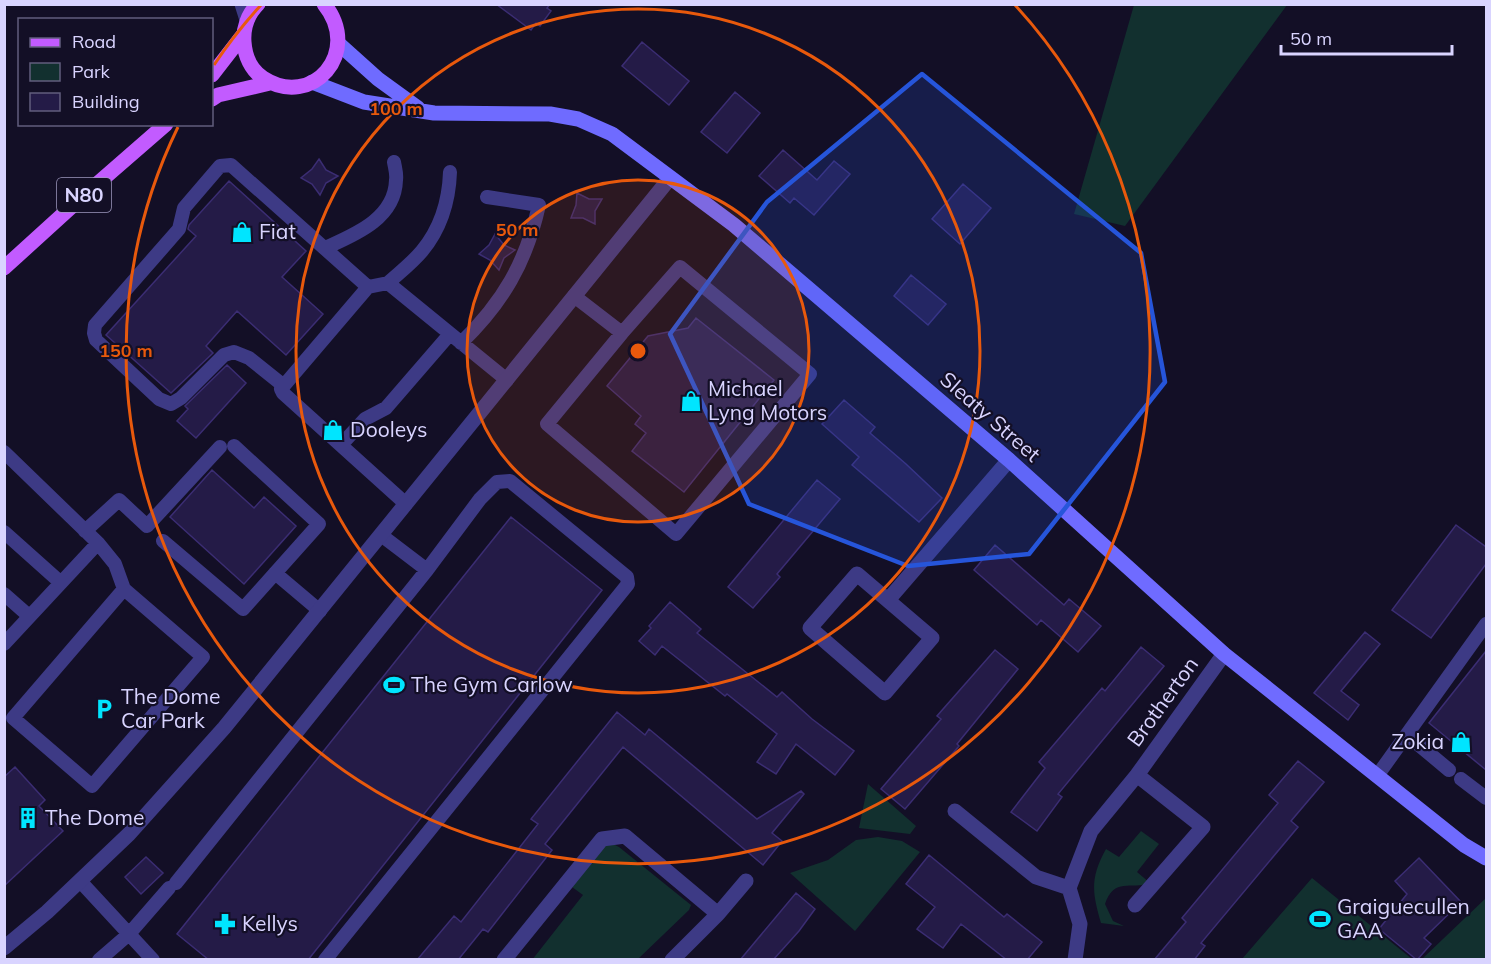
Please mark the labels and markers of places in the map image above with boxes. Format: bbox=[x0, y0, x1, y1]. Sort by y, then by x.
place label: Fiat bbox=[259, 218, 296, 244]
shop icon: Fiat bbox=[230, 220, 254, 244]
centre of rings bbox=[628, 341, 648, 361]
place label: Michael Lyng Motors bbox=[708, 375, 827, 425]
shop icon: Michael Lyng Motors bbox=[679, 389, 703, 413]
place label: Dooleys bbox=[350, 416, 427, 442]
shop icon: Dooleys bbox=[321, 418, 345, 442]
place label: The Gym Carlow bbox=[411, 671, 573, 697]
sports icon: The Gym Carlow bbox=[382, 673, 406, 697]
place label: The Dome Car Park bbox=[121, 683, 220, 733]
parking icon: The Dome Car Park bbox=[92, 697, 116, 721]
place label: Zokia bbox=[1391, 728, 1444, 754]
shop icon: Zokia bbox=[1449, 730, 1473, 754]
place label: The Dome bbox=[45, 804, 144, 830]
building icon: The Dome bbox=[16, 806, 40, 830]
place label: Graiguecullen GAA bbox=[1337, 893, 1470, 943]
sports icon: Graiguecullen GAA bbox=[1308, 907, 1332, 931]
place label: Kellys bbox=[242, 910, 298, 936]
pharmacy icon: Kellys bbox=[213, 912, 237, 936]

